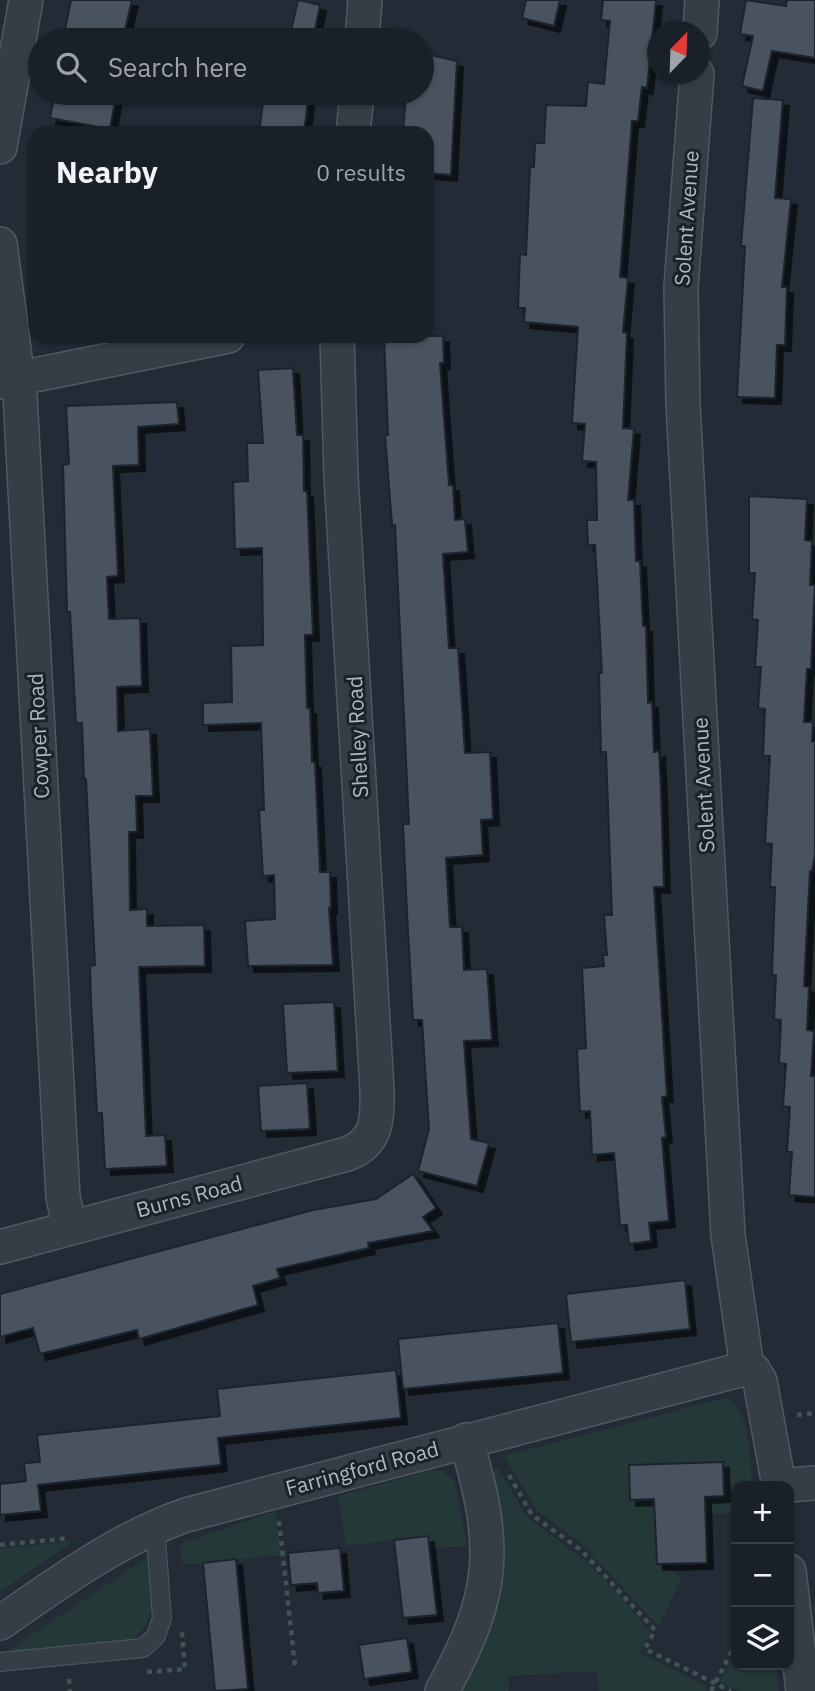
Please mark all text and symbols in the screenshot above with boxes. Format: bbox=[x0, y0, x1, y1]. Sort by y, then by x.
north arrow bbox=[647, 21, 710, 84]
search box bbox=[28, 28, 434, 105]
icon: search bbox=[52, 48, 90, 86]
text: Search here bbox=[108, 50, 247, 84]
street label: Solent Avenue bbox=[667, 149, 705, 287]
text: Nearby bbox=[56, 152, 158, 191]
text: 0 results bbox=[316, 157, 406, 187]
street label: Cowper Road bbox=[21, 673, 55, 799]
street label: Shelley Road bbox=[340, 675, 374, 799]
street label: Solent Avenue bbox=[685, 717, 721, 853]
street label: Burns Road bbox=[133, 1168, 245, 1224]
street label: Farringford Road bbox=[282, 1434, 442, 1502]
map controls bbox=[731, 1481, 794, 1670]
button: + bbox=[731, 1481, 794, 1544]
button: − bbox=[731, 1544, 794, 1607]
button: layers bbox=[731, 1607, 794, 1670]

